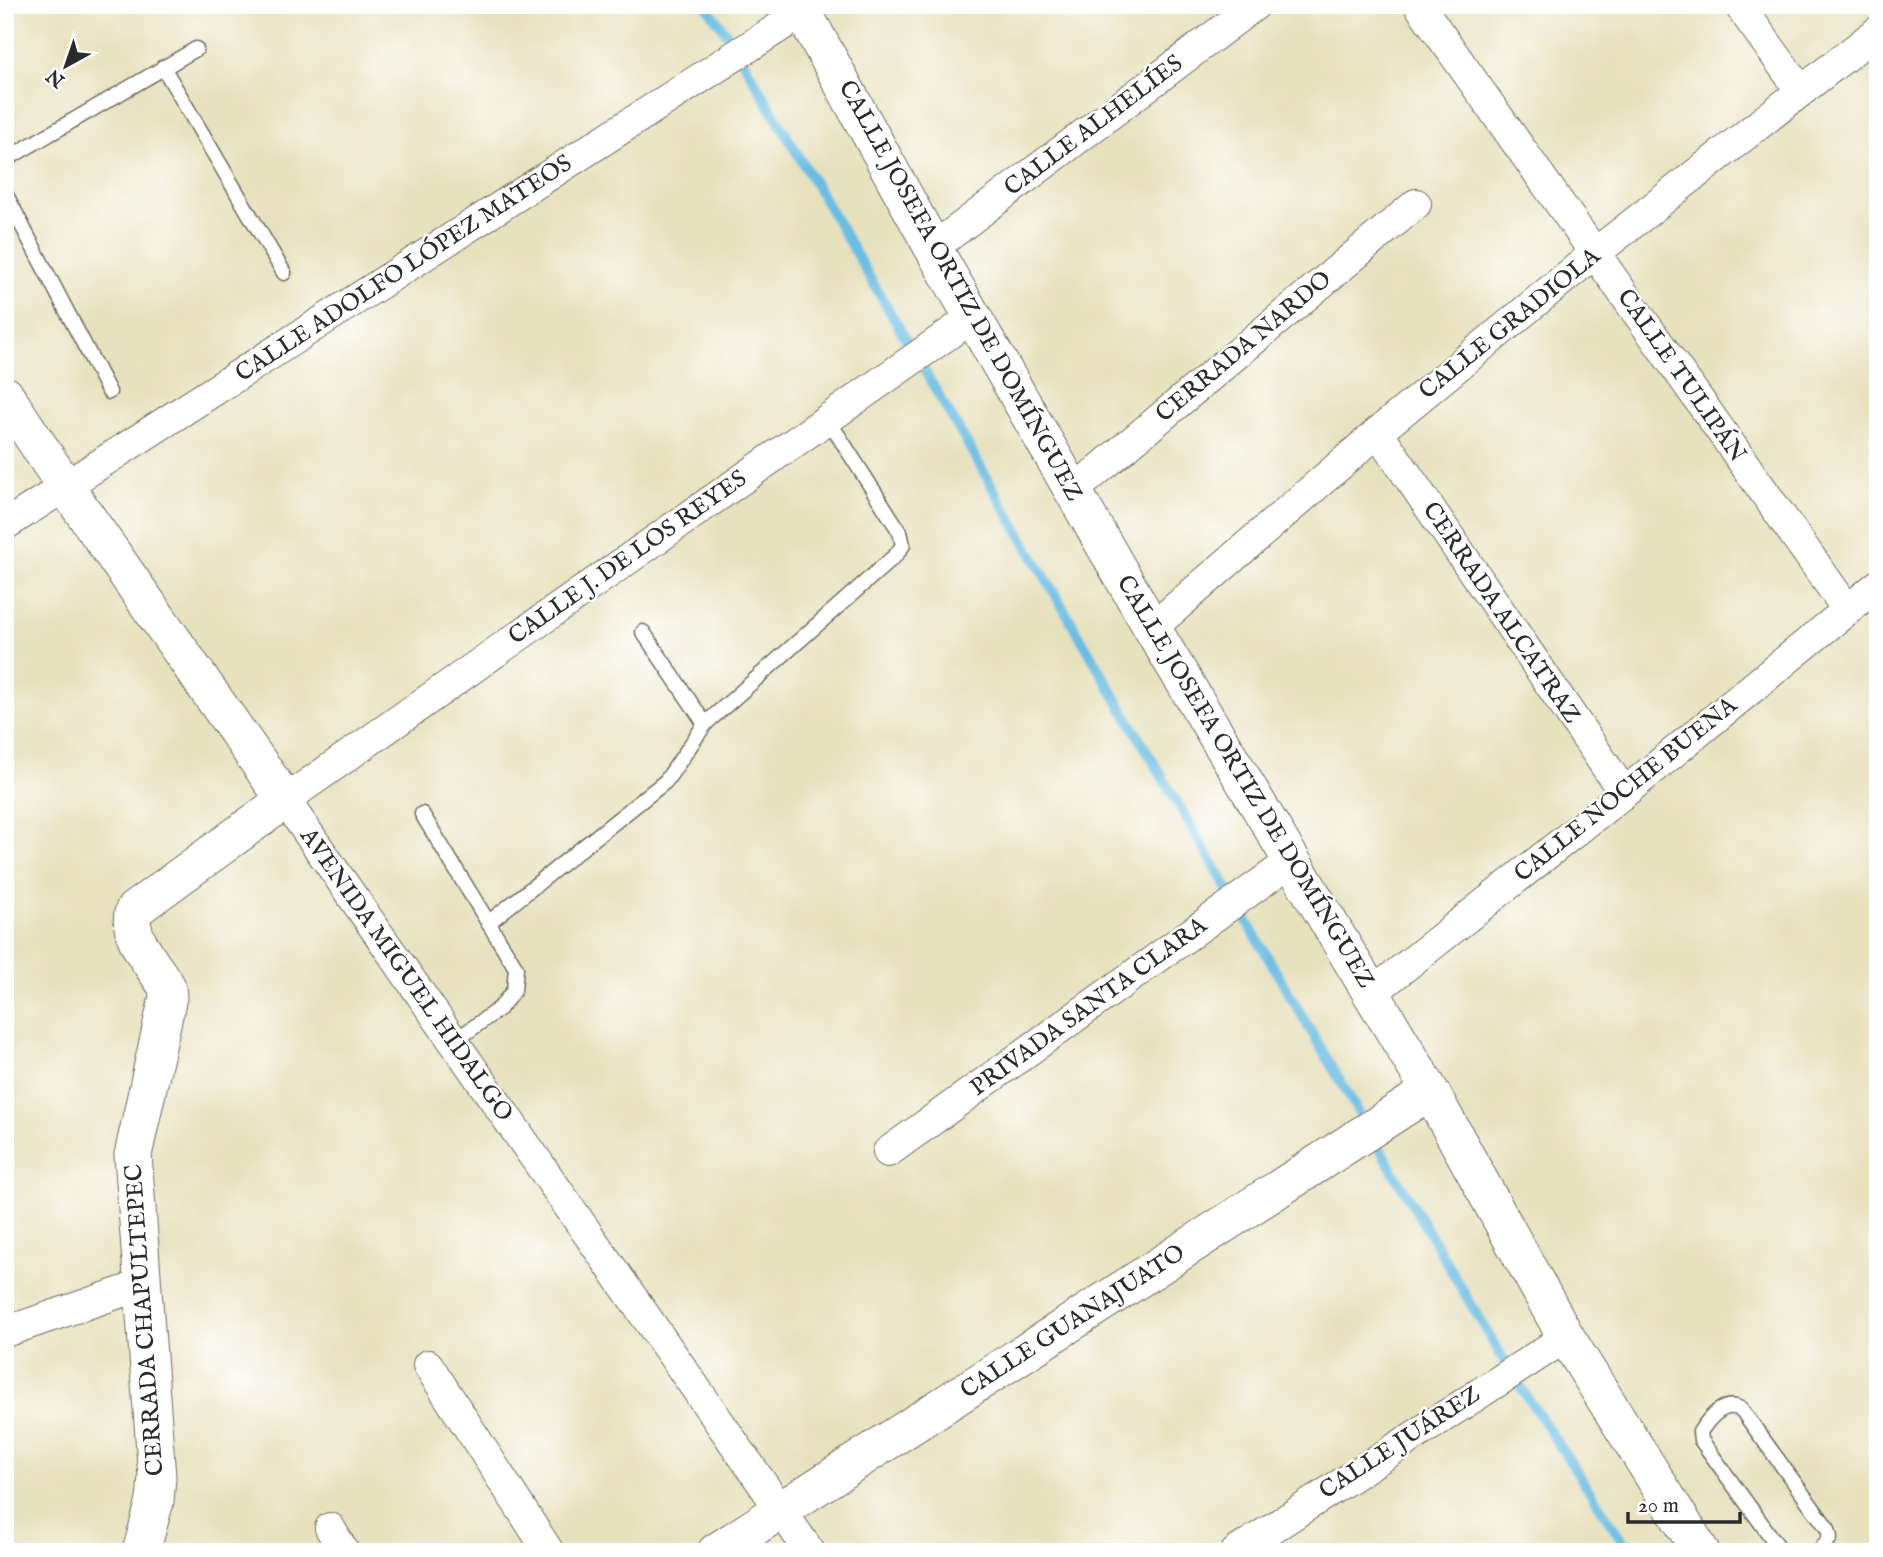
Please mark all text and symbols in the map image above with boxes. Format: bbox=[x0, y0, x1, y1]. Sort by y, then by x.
north arrow bbox=[32, 32, 102, 102]
street label: CALLE ALHELÍES bbox=[998, 49, 1190, 203]
text: N bbox=[42, 63, 71, 93]
street label: CALLE JOSEFA ORTIZ DE DOMÍNGUEZ bbox=[831, 75, 1089, 507]
street label: CALLE ADOLFO LÓPEZ MATEOS bbox=[230, 148, 578, 390]
street label: CALLE GRADIOLA bbox=[1413, 241, 1608, 407]
street label: CERRADA NARDO bbox=[1150, 264, 1338, 430]
street label: CALLE TULIPÁN bbox=[1610, 283, 1753, 469]
street label: CALLE J. DE LOS REYES bbox=[503, 464, 753, 652]
street label: CERRADA ALCATRAZ bbox=[1415, 496, 1587, 730]
street label: CALLE JOSEFA ORTIZ DE DOMÍNGUEZ bbox=[1109, 570, 1381, 994]
street label: CALLE NOCHE BUENA bbox=[1508, 690, 1744, 890]
street label: AVENIDA MIGUEL HIDALGO bbox=[292, 821, 520, 1128]
street label: PRIVADA SANTA CLARA bbox=[964, 910, 1214, 1104]
street label: CERRADA CHAPULTEPEC bbox=[119, 1163, 171, 1477]
street label: CALLE GUANAJUATO bbox=[955, 1238, 1191, 1406]
street label: CALLE JUÁREZ bbox=[1313, 1379, 1487, 1507]
scale bar bbox=[1628, 1480, 1740, 1524]
text: 20 m bbox=[1638, 1493, 1679, 1520]

